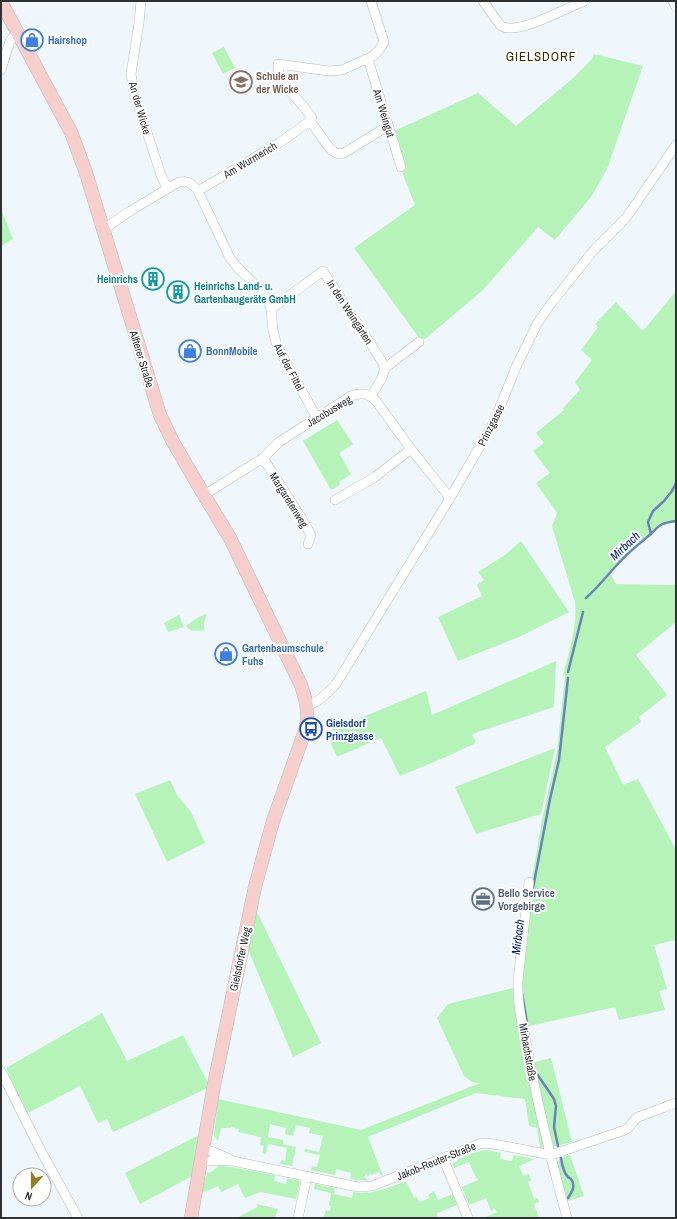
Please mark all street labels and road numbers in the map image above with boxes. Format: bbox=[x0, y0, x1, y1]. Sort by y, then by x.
street label: An der Wicke bbox=[126, 79, 154, 136]
street label: Am Weingut bbox=[370, 86, 398, 139]
street label: Am Wurmerich bbox=[220, 139, 279, 182]
street label: In den Weingärten bbox=[324, 277, 376, 347]
street label: Alfterer Straße bbox=[126, 328, 157, 389]
street label: Auf der Fittel bbox=[270, 340, 307, 393]
street label: Jacobusweg bbox=[304, 392, 354, 430]
street label: Prinzgasse bbox=[475, 402, 507, 448]
street label: Margaretenweg bbox=[266, 470, 312, 530]
street label: Gielsdorfer Weg bbox=[226, 926, 254, 992]
street label: Mirbachstraße bbox=[516, 1022, 540, 1082]
street label: Jakob-Reuter-Straße bbox=[394, 1139, 478, 1183]

